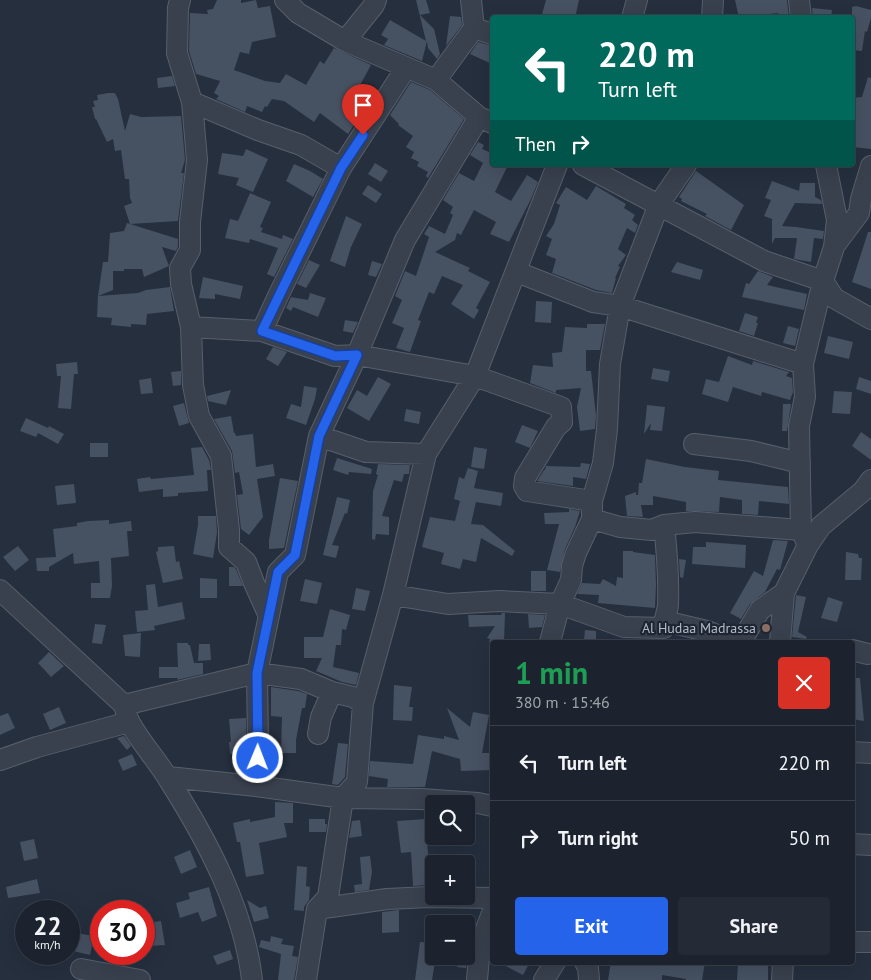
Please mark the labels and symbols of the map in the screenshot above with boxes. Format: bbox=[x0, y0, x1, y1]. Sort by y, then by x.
pin bbox=[342, 84, 384, 135]
place label: Al Hudaa Madrassa bbox=[642, 619, 756, 637]
marker: Al Hudaa Madrassa bbox=[760, 622, 772, 634]
position arrow bbox=[231, 731, 283, 783]
speed limit sign: 30 bbox=[90, 900, 155, 965]

